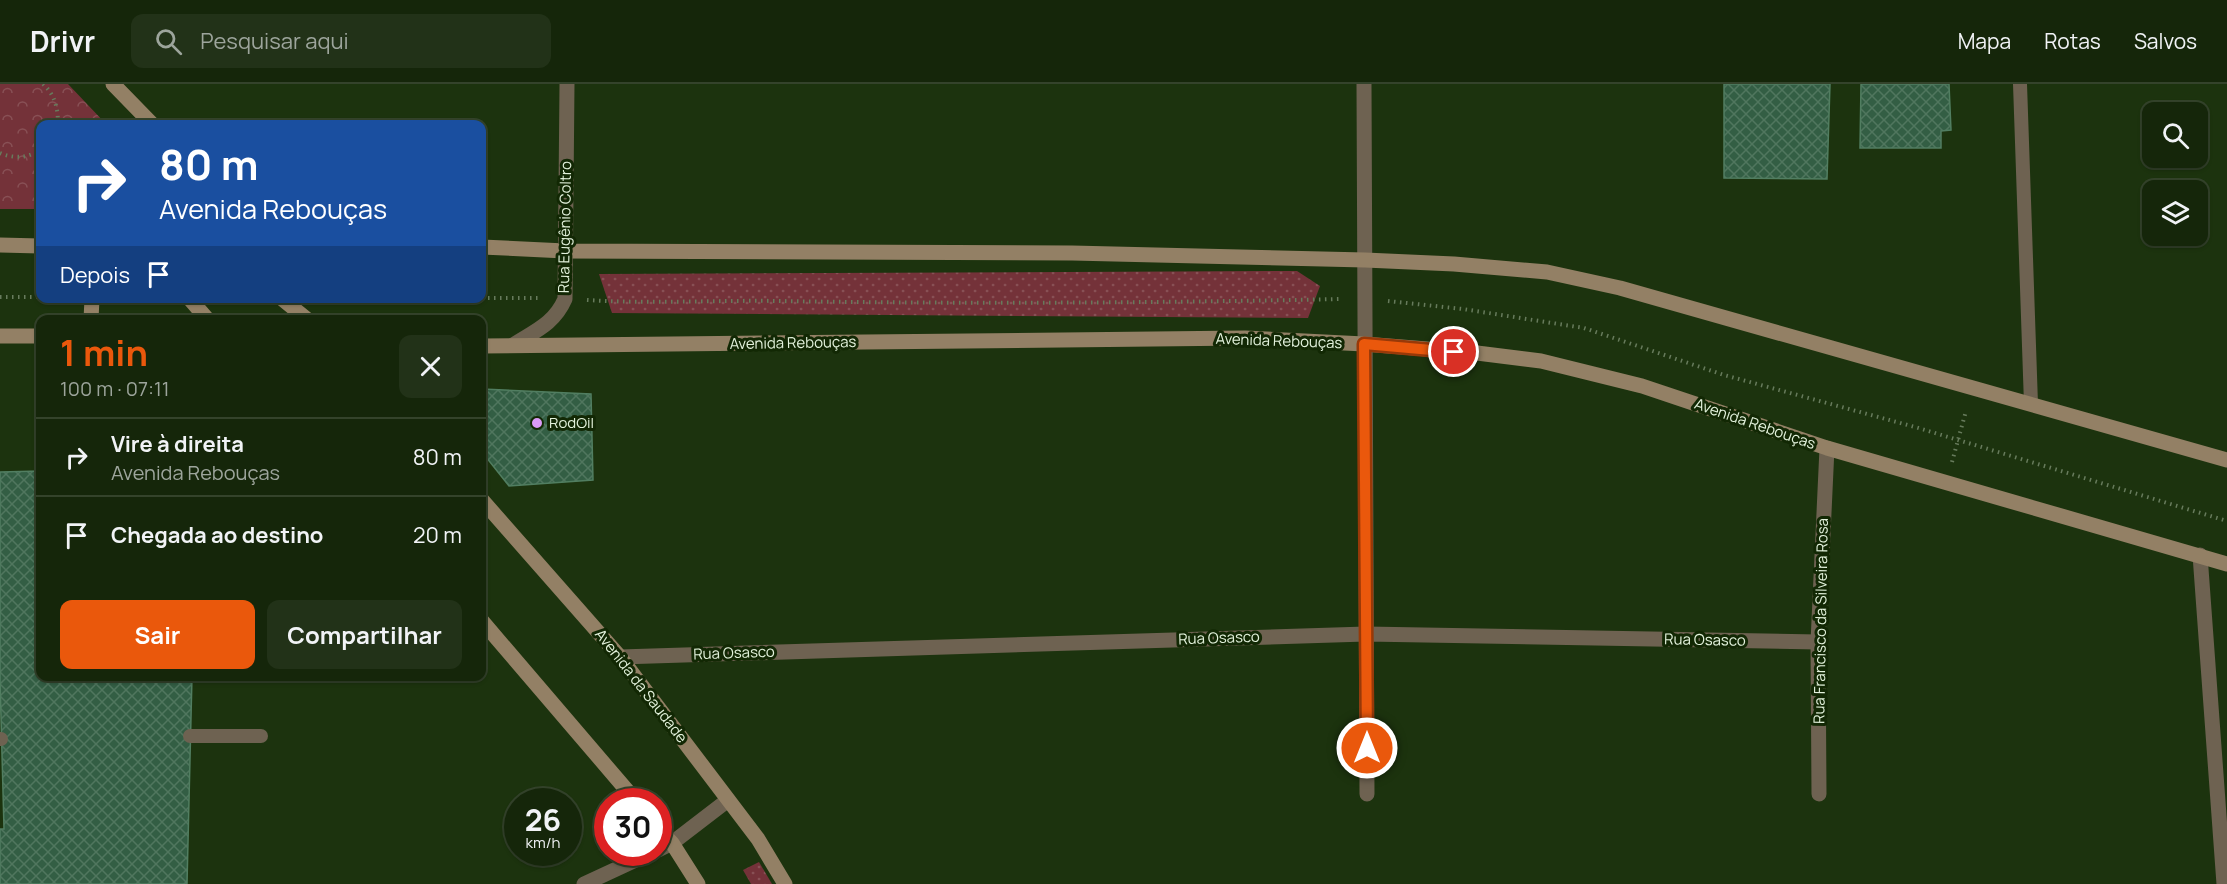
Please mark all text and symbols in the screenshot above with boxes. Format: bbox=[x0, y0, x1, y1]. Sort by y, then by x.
search box bbox=[131, 14, 551, 68]
text: Drivr bbox=[30, 22, 95, 60]
icon: search bbox=[152, 25, 185, 58]
text: Pesquisar aqui bbox=[200, 26, 349, 56]
text: Mapa bbox=[1958, 27, 2011, 55]
text: Rotas bbox=[2044, 27, 2101, 55]
text: Salvos bbox=[2134, 27, 2197, 55]
map controls bbox=[2142, 102, 2208, 246]
button: search bbox=[2142, 102, 2208, 168]
text: 80 m bbox=[159, 135, 259, 193]
icon: right bbox=[60, 144, 138, 222]
street label: Rua Eugênio Coltro bbox=[553, 161, 576, 293]
button: layers bbox=[2142, 180, 2208, 246]
text: Avenida Rebouças bbox=[159, 190, 387, 227]
icon: arrive bbox=[142, 258, 175, 291]
text: Depois bbox=[60, 260, 130, 290]
pin bbox=[1428, 326, 1479, 377]
text: 1 min bbox=[60, 328, 148, 377]
street label: Avenida Rebouças bbox=[1215, 328, 1343, 353]
street label: Avenida Rebouças bbox=[729, 331, 857, 354]
button: close bbox=[399, 335, 462, 398]
icon: arrive bbox=[1437, 335, 1470, 368]
text: 100 m · 07:11 bbox=[60, 375, 170, 402]
street label: Avenida Rebouças bbox=[1692, 393, 1819, 454]
place label: RodOil bbox=[549, 412, 594, 433]
marker: RodOil bbox=[530, 416, 544, 430]
text: Vire à direita bbox=[111, 429, 244, 459]
icon: right bbox=[60, 441, 93, 474]
text: 80 m bbox=[413, 442, 462, 472]
text: Avenida Rebouças bbox=[111, 459, 280, 486]
street label: Rua Francisco da Silveira Rosa bbox=[1808, 518, 1833, 724]
icon: arrive bbox=[60, 519, 93, 552]
text: Chegada ao destino bbox=[111, 520, 323, 550]
text: 20 m bbox=[413, 520, 462, 550]
button: Sair bbox=[60, 600, 255, 669]
button: Compartilhar bbox=[267, 600, 462, 669]
street label: Avenida da Saudade bbox=[590, 624, 693, 747]
street label: Rua Osasco bbox=[1178, 626, 1260, 649]
street label: Rua Osasco bbox=[1664, 628, 1746, 651]
street label: Rua Osasco bbox=[693, 641, 775, 664]
position arrow bbox=[1335, 716, 1399, 780]
speed limit sign: 30 bbox=[594, 788, 672, 866]
text: 26 bbox=[525, 799, 561, 840]
text: km/h bbox=[526, 832, 560, 853]

